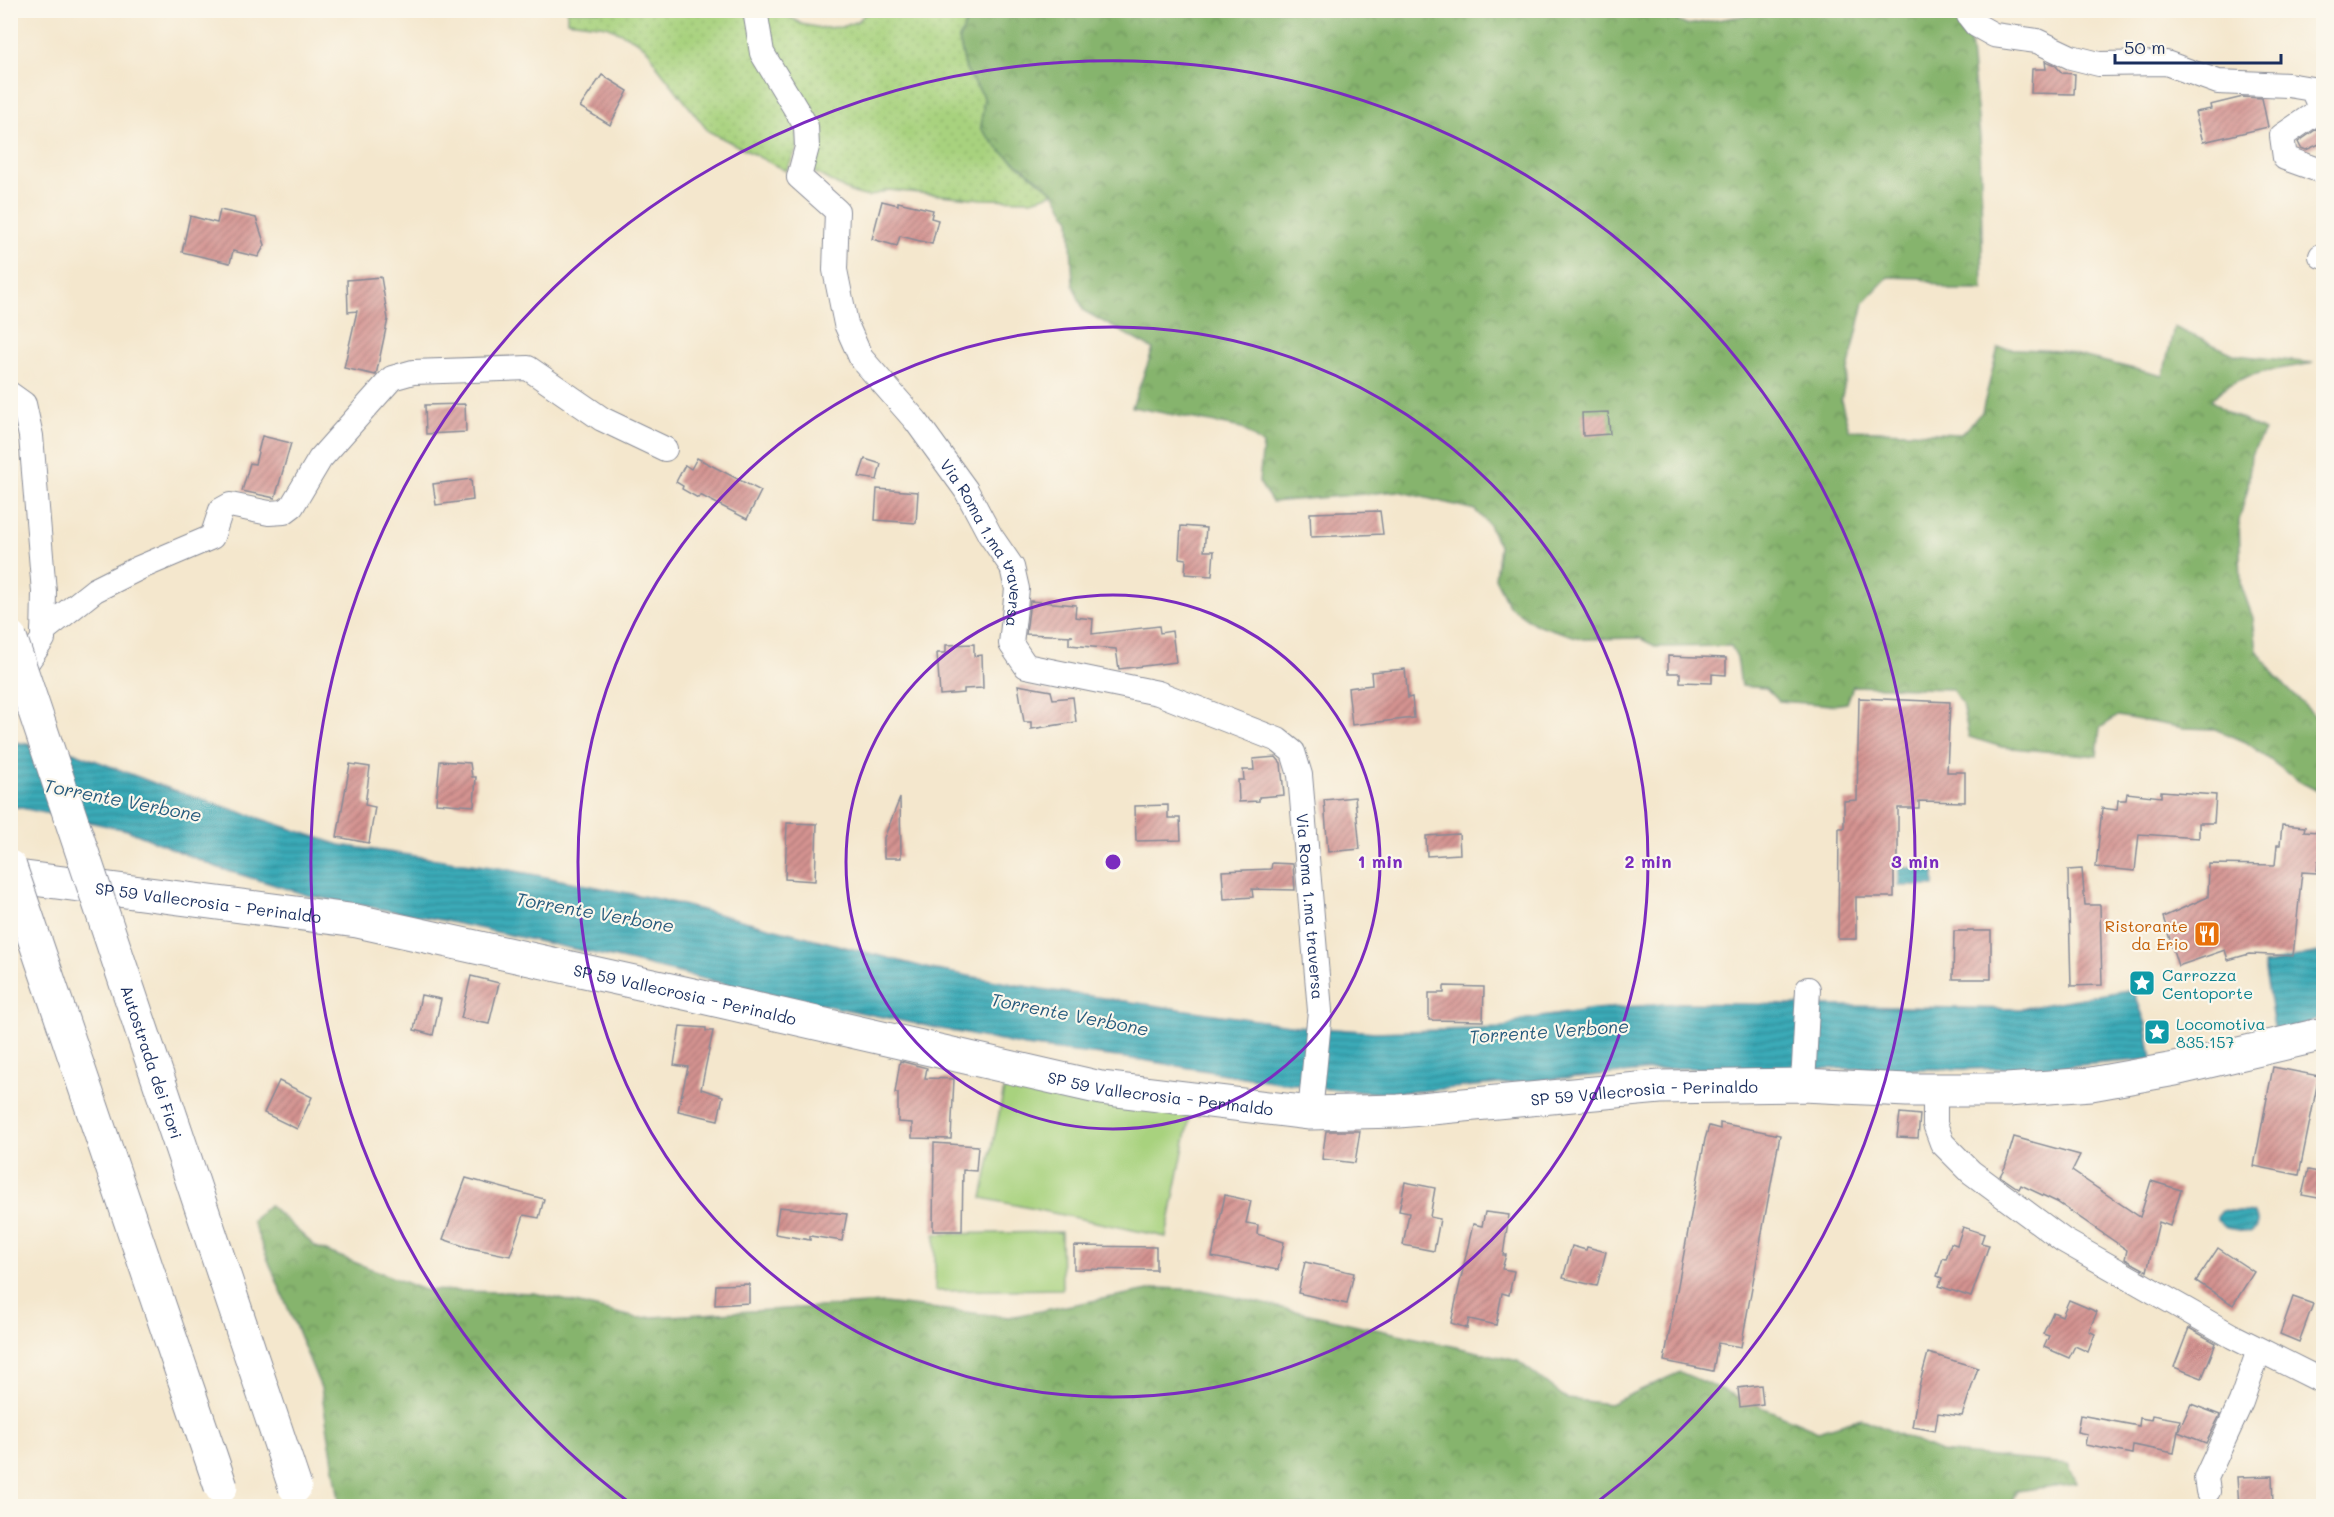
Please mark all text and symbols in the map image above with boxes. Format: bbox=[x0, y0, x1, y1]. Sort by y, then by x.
scale bar bbox=[2115, 27, 2282, 65]
text: 50 m bbox=[2124, 35, 2166, 59]
street label: Via Roma 1.ma traversa bbox=[936, 454, 1028, 628]
water label: Torrente Verbone bbox=[42, 773, 204, 827]
street label: Via Roma 1.ma traversa bbox=[1293, 812, 1329, 1000]
text: 1 min bbox=[1357, 849, 1403, 873]
text: 2 min bbox=[1624, 849, 1672, 873]
text: 3 min bbox=[1891, 849, 1939, 873]
centre of rings bbox=[1103, 852, 1123, 872]
street label: SP 59 Vallecrosia - Perinaldo bbox=[94, 877, 323, 927]
water label: Torrente Verbone bbox=[514, 886, 676, 938]
place label: Ristorante da Erio bbox=[2105, 915, 2188, 954]
restaurant icon: Ristorante da Erio bbox=[2192, 919, 2222, 949]
street label: SP 59 Vallecrosia - Perinaldo bbox=[572, 958, 799, 1029]
place label: Carrozza Centoporte bbox=[2162, 964, 2253, 1003]
place icon: Carrozza Centoporte bbox=[2127, 968, 2157, 998]
street label: Autostrada dei Fiori bbox=[117, 982, 188, 1141]
water label: Torrente Verbone bbox=[989, 987, 1151, 1041]
water label: Torrente Verbone bbox=[1468, 1013, 1630, 1049]
place label: Locomotiva 835.157 bbox=[2176, 1013, 2265, 1052]
place icon: Locomotiva 835.157 bbox=[2142, 1017, 2172, 1047]
street label: SP 59 Vallecrosia - Perinaldo bbox=[1046, 1066, 1275, 1119]
street label: SP 59 Vallecrosia - Perinaldo bbox=[1530, 1075, 1758, 1109]

